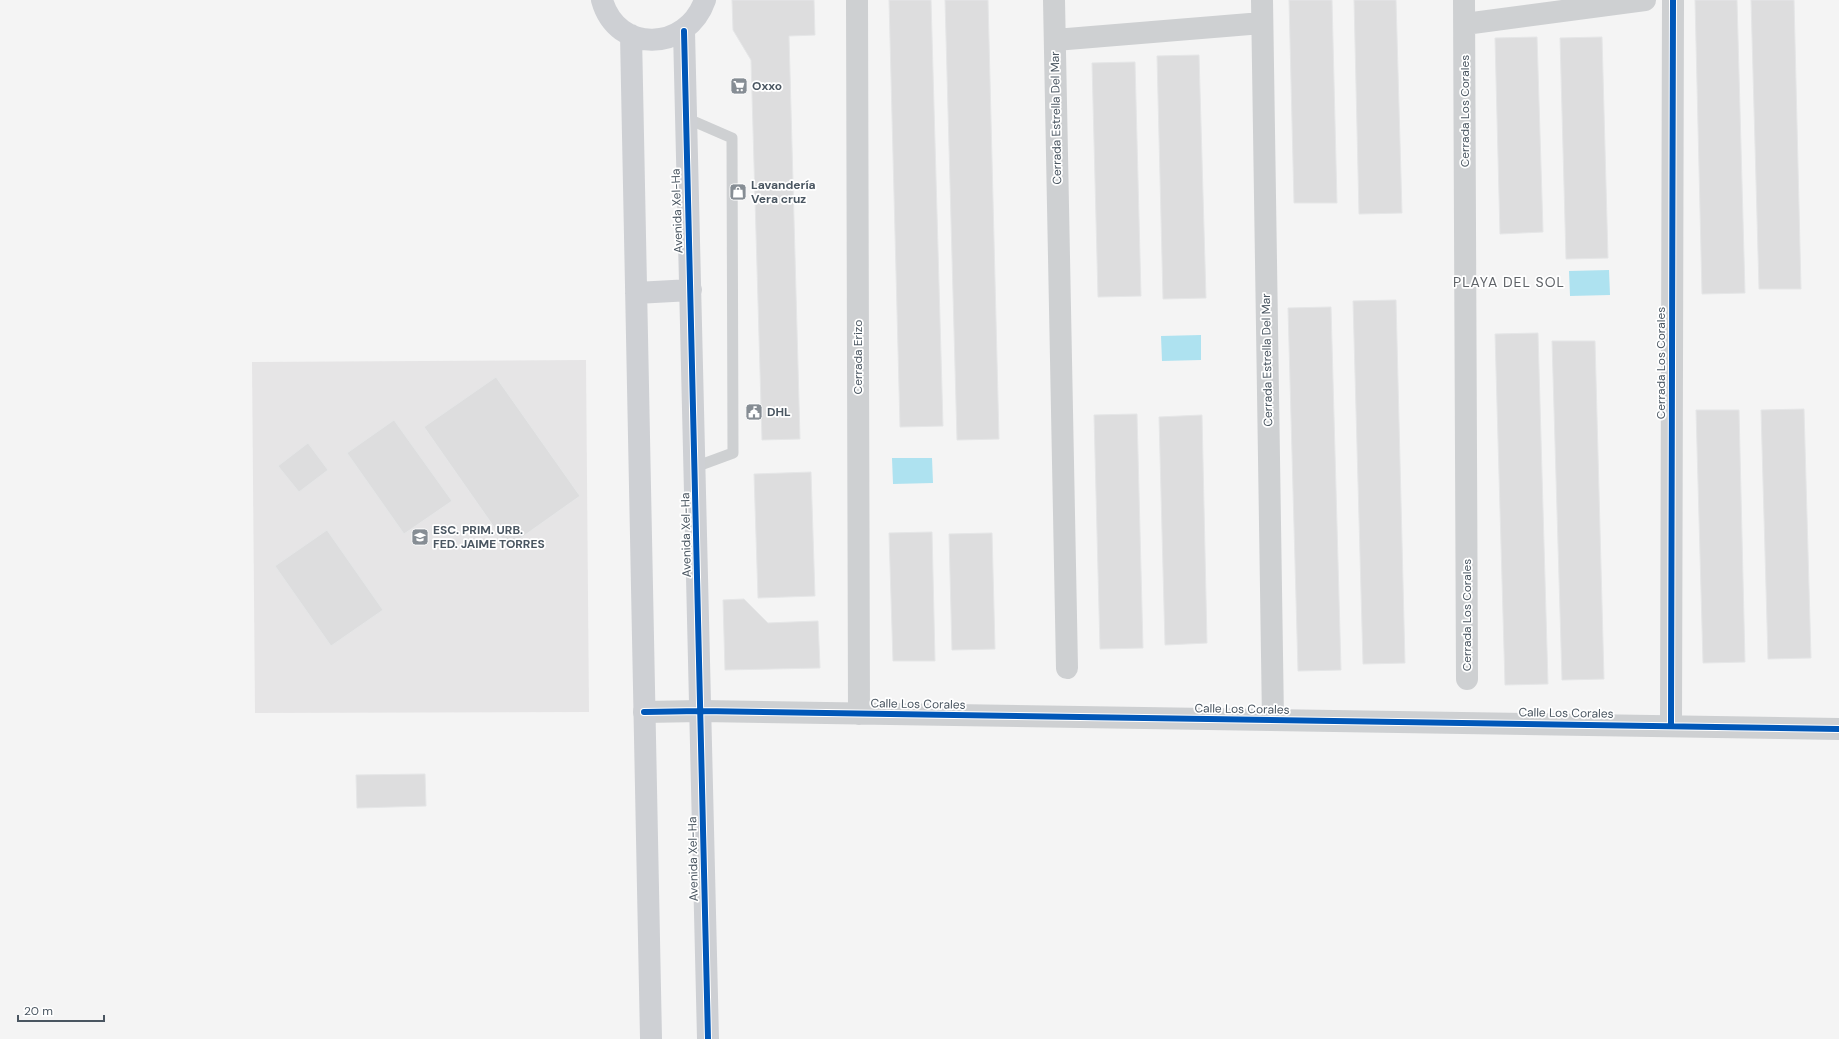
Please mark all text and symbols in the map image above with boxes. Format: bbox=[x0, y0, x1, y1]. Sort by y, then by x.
street label: Cerrada Estrella Del Mar bbox=[1047, 51, 1065, 185]
street label: Cerrada Los Corales bbox=[1457, 55, 1473, 167]
supermarket icon: Oxxo bbox=[729, 76, 749, 96]
place label: Oxxo bbox=[752, 78, 782, 94]
street label: Avenida Xel-Ha bbox=[668, 168, 686, 254]
place label: Lavandería Vera cruz bbox=[751, 177, 816, 207]
shop icon: Lavandería Vera cruz bbox=[728, 182, 748, 202]
district label: PLAYA DEL SOL bbox=[1453, 273, 1565, 291]
street label: Cerrada Estrella Del Mar bbox=[1258, 293, 1276, 427]
street label: Cerrada Los Corales bbox=[1653, 307, 1669, 419]
street label: Cerrada Erizo bbox=[850, 320, 866, 394]
public building icon: DHL bbox=[744, 402, 764, 422]
place label: DHL bbox=[767, 404, 791, 420]
street label: Avenida Xel-Ha bbox=[677, 492, 695, 578]
place label: ESC. PRIM. URB. FED. JAIME TORRES bbox=[433, 522, 545, 552]
school or university icon: ESC. PRIM. URB. FED. JAIME TORRES bbox=[410, 527, 430, 547]
street label: Cerrada Los Corales bbox=[1459, 559, 1475, 671]
street label: Calle Los Corales bbox=[870, 695, 966, 713]
street label: Calle Los Corales bbox=[1194, 700, 1290, 718]
street label: Calle Los Corales bbox=[1518, 704, 1614, 722]
street label: Avenida Xel-Ha bbox=[684, 816, 702, 902]
scale bar bbox=[18, 997, 104, 1023]
text: 20 m bbox=[24, 1003, 53, 1019]

